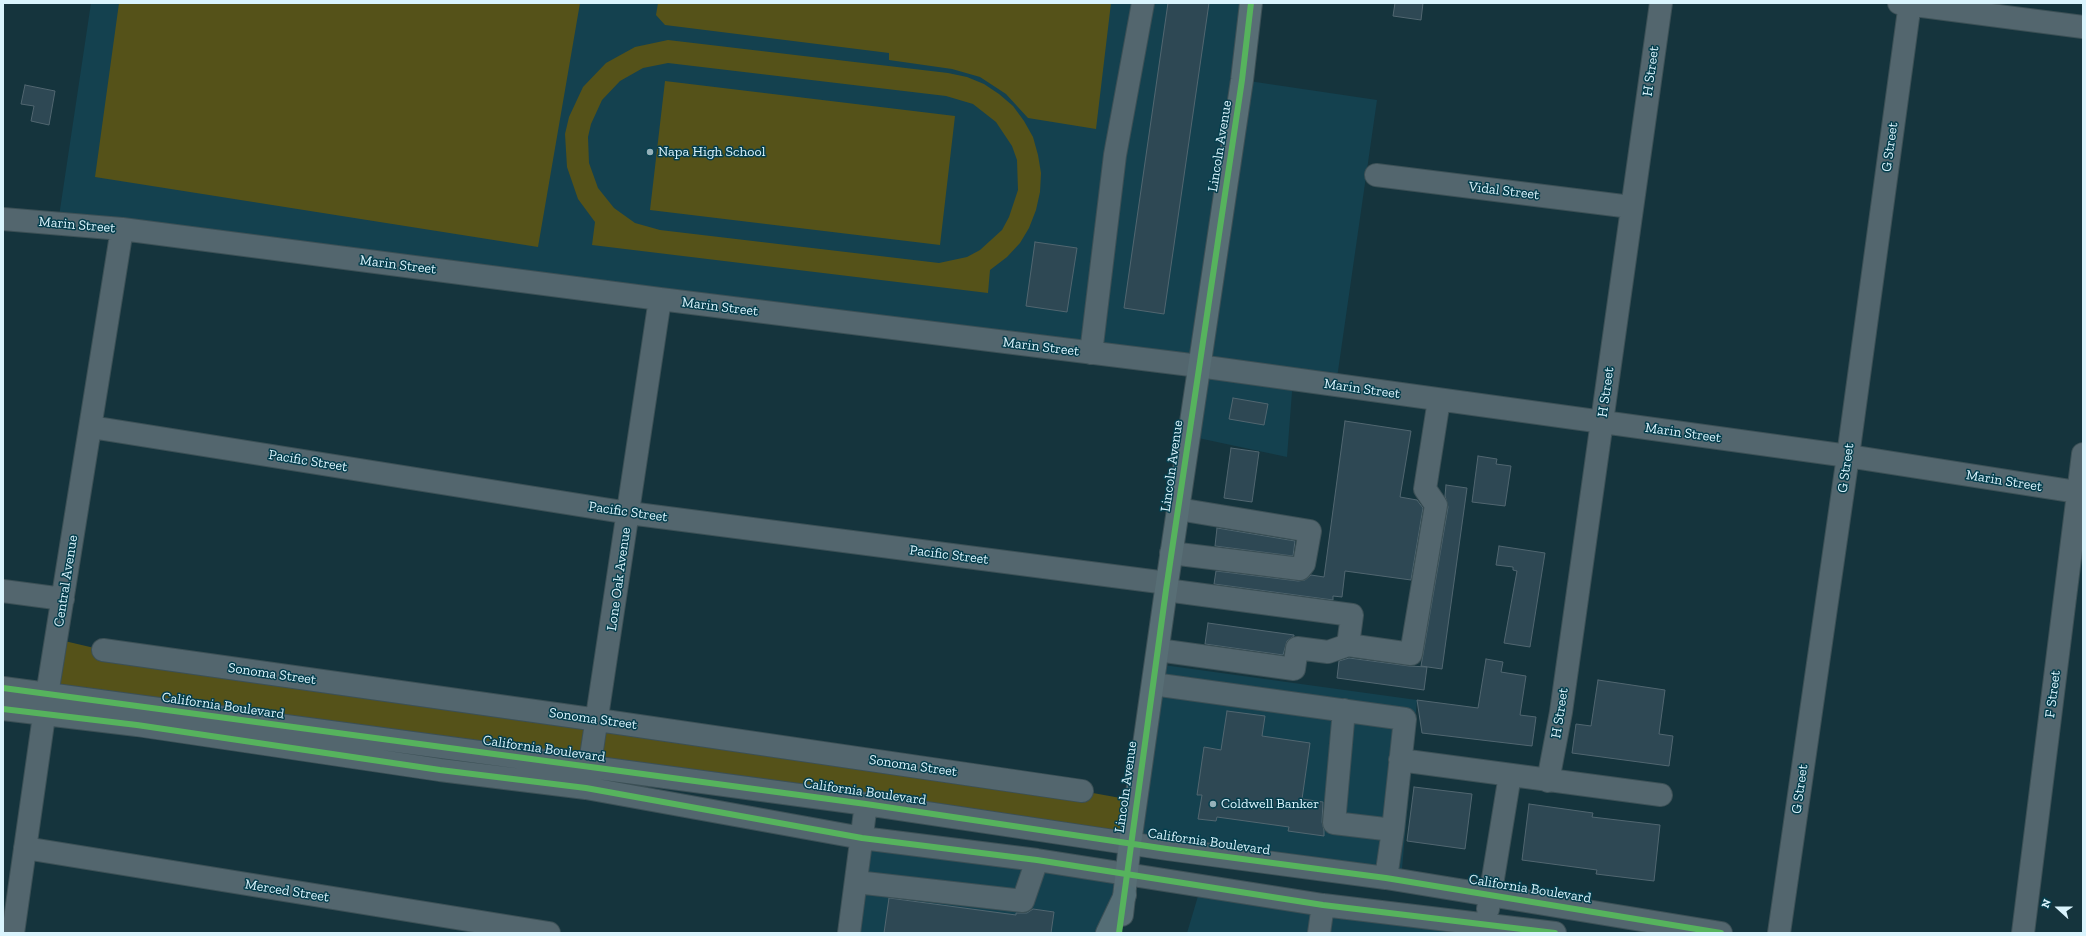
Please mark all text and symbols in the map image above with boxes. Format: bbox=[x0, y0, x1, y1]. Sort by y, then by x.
street label: H Street bbox=[1639, 45, 1663, 97]
street label: Lincoln Avenue bbox=[1204, 99, 1236, 193]
street label: G Street bbox=[1878, 121, 1902, 173]
place label: Napa High School bbox=[658, 144, 765, 160]
marker: Napa High School bbox=[645, 147, 655, 157]
street label: Vidal Street bbox=[1468, 178, 1540, 204]
street label: Marin Street bbox=[38, 213, 116, 237]
street label: Marin Street bbox=[359, 252, 437, 278]
street label: Marin Street bbox=[681, 294, 759, 320]
street label: Marin Street bbox=[1002, 334, 1080, 360]
street label: H Street bbox=[1594, 366, 1618, 418]
street label: Marin Street bbox=[1323, 375, 1401, 403]
street label: Lincoln Avenue bbox=[1157, 419, 1187, 513]
street label: Marin Street bbox=[1644, 419, 1722, 447]
street label: G Street bbox=[1834, 442, 1858, 494]
street label: Pacific Street bbox=[267, 446, 349, 476]
street label: Marin Street bbox=[1965, 467, 2043, 495]
street label: Pacific Street bbox=[587, 498, 669, 526]
street label: Lone Oak Avenue bbox=[603, 526, 635, 632]
street label: Central Avenue bbox=[50, 534, 82, 628]
street label: Pacific Street bbox=[908, 542, 990, 568]
street label: Sonoma Street bbox=[227, 660, 317, 688]
street label: F Street bbox=[2042, 669, 2064, 719]
street label: H Street bbox=[1548, 687, 1572, 739]
street label: California Boulevard bbox=[161, 689, 285, 723]
street label: Sonoma Street bbox=[548, 705, 638, 733]
street label: California Boulevard bbox=[482, 732, 606, 766]
street label: Lincoln Avenue bbox=[1111, 740, 1141, 834]
street label: Sonoma Street bbox=[868, 752, 958, 780]
street label: G Street bbox=[1788, 763, 1812, 815]
street label: California Boulevard bbox=[803, 775, 927, 809]
place label: Coldwell Banker bbox=[1221, 796, 1319, 812]
marker: Coldwell Banker bbox=[1208, 799, 1218, 809]
street label: California Boulevard bbox=[1147, 825, 1271, 859]
street label: California Boulevard bbox=[1468, 871, 1592, 907]
street label: Merced Street bbox=[244, 876, 330, 906]
north arrow bbox=[2038, 888, 2078, 928]
text: N bbox=[2039, 897, 2054, 910]

